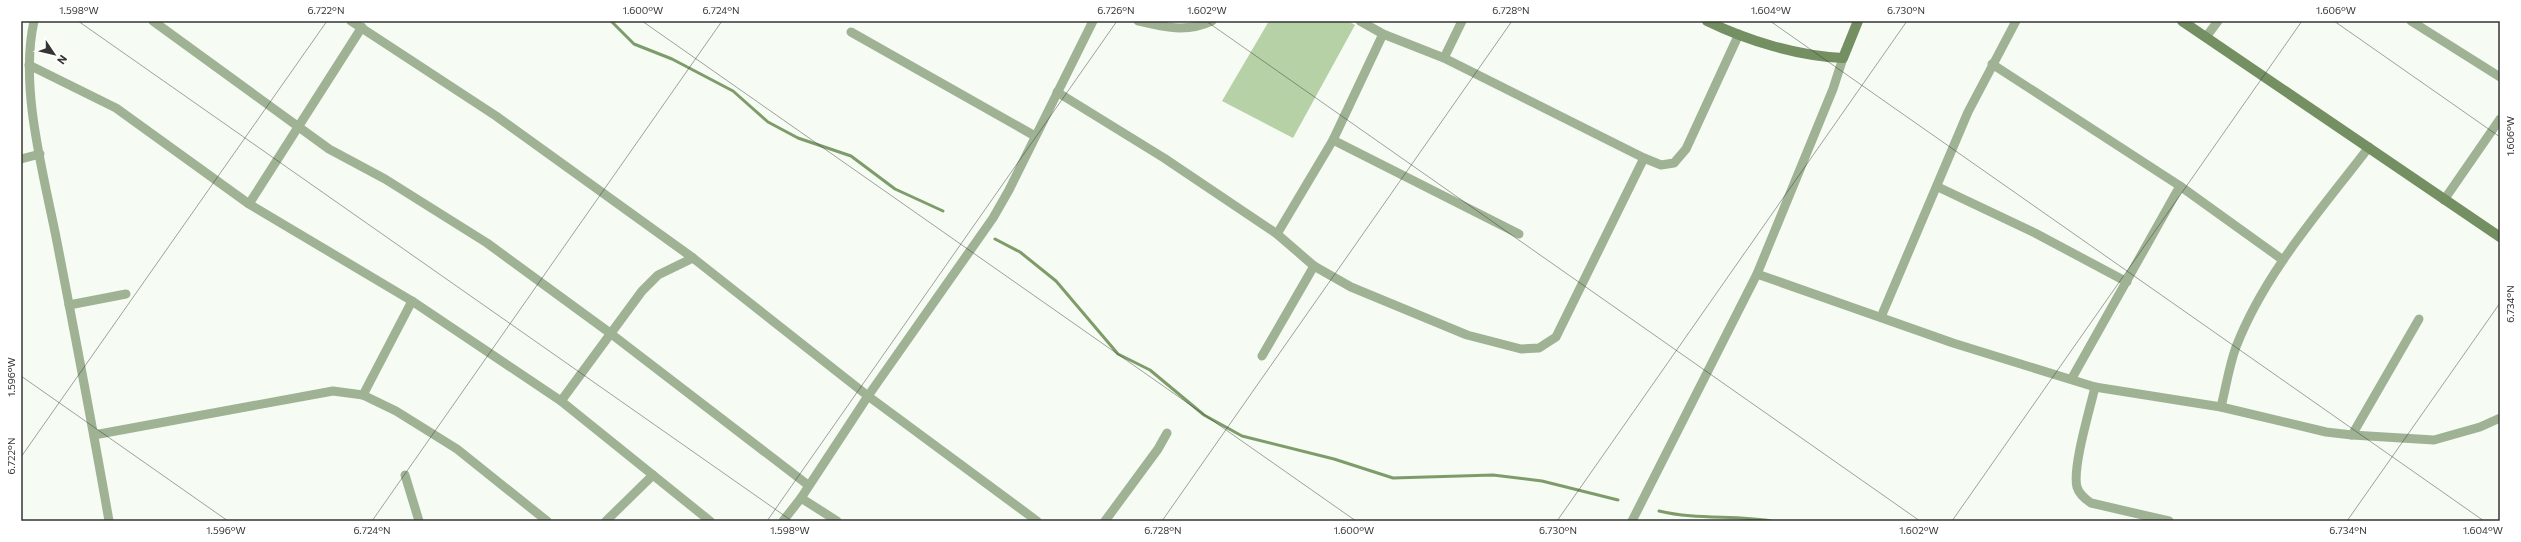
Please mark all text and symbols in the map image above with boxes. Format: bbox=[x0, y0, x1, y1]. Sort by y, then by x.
text: 1.598°W bbox=[59, 4, 99, 16]
text: 6.722°N bbox=[308, 4, 344, 16]
text: 1.600°W bbox=[623, 4, 663, 16]
text: 6.724°N bbox=[702, 4, 740, 16]
text: 6.726°N bbox=[1097, 4, 1135, 16]
text: 1.602°W bbox=[1187, 4, 1227, 16]
text: 6.728°N bbox=[1492, 4, 1530, 16]
text: 1.604°W bbox=[1751, 4, 1791, 16]
text: 6.730°N bbox=[1887, 4, 1925, 16]
text: 1.606°W bbox=[2316, 4, 2356, 16]
north arrow bbox=[34, 34, 74, 74]
text: N bbox=[55, 53, 70, 67]
text: 1.606°W bbox=[2504, 116, 2516, 156]
text: 6.734°N bbox=[2504, 285, 2516, 323]
text: 1.596°W bbox=[5, 357, 17, 397]
text: 6.722°N bbox=[5, 438, 17, 474]
text: 1.596°W bbox=[206, 524, 246, 536]
text: 6.724°N bbox=[353, 524, 391, 536]
text: 1.598°W bbox=[770, 524, 810, 536]
text: 6.728°N bbox=[1144, 524, 1182, 536]
text: 1.600°W bbox=[1334, 524, 1374, 536]
text: 6.730°N bbox=[1539, 524, 1577, 536]
text: 1.602°W bbox=[1899, 524, 1939, 536]
text: 6.734°N bbox=[2329, 524, 2367, 536]
text: 1.604°W bbox=[2463, 524, 2503, 536]

